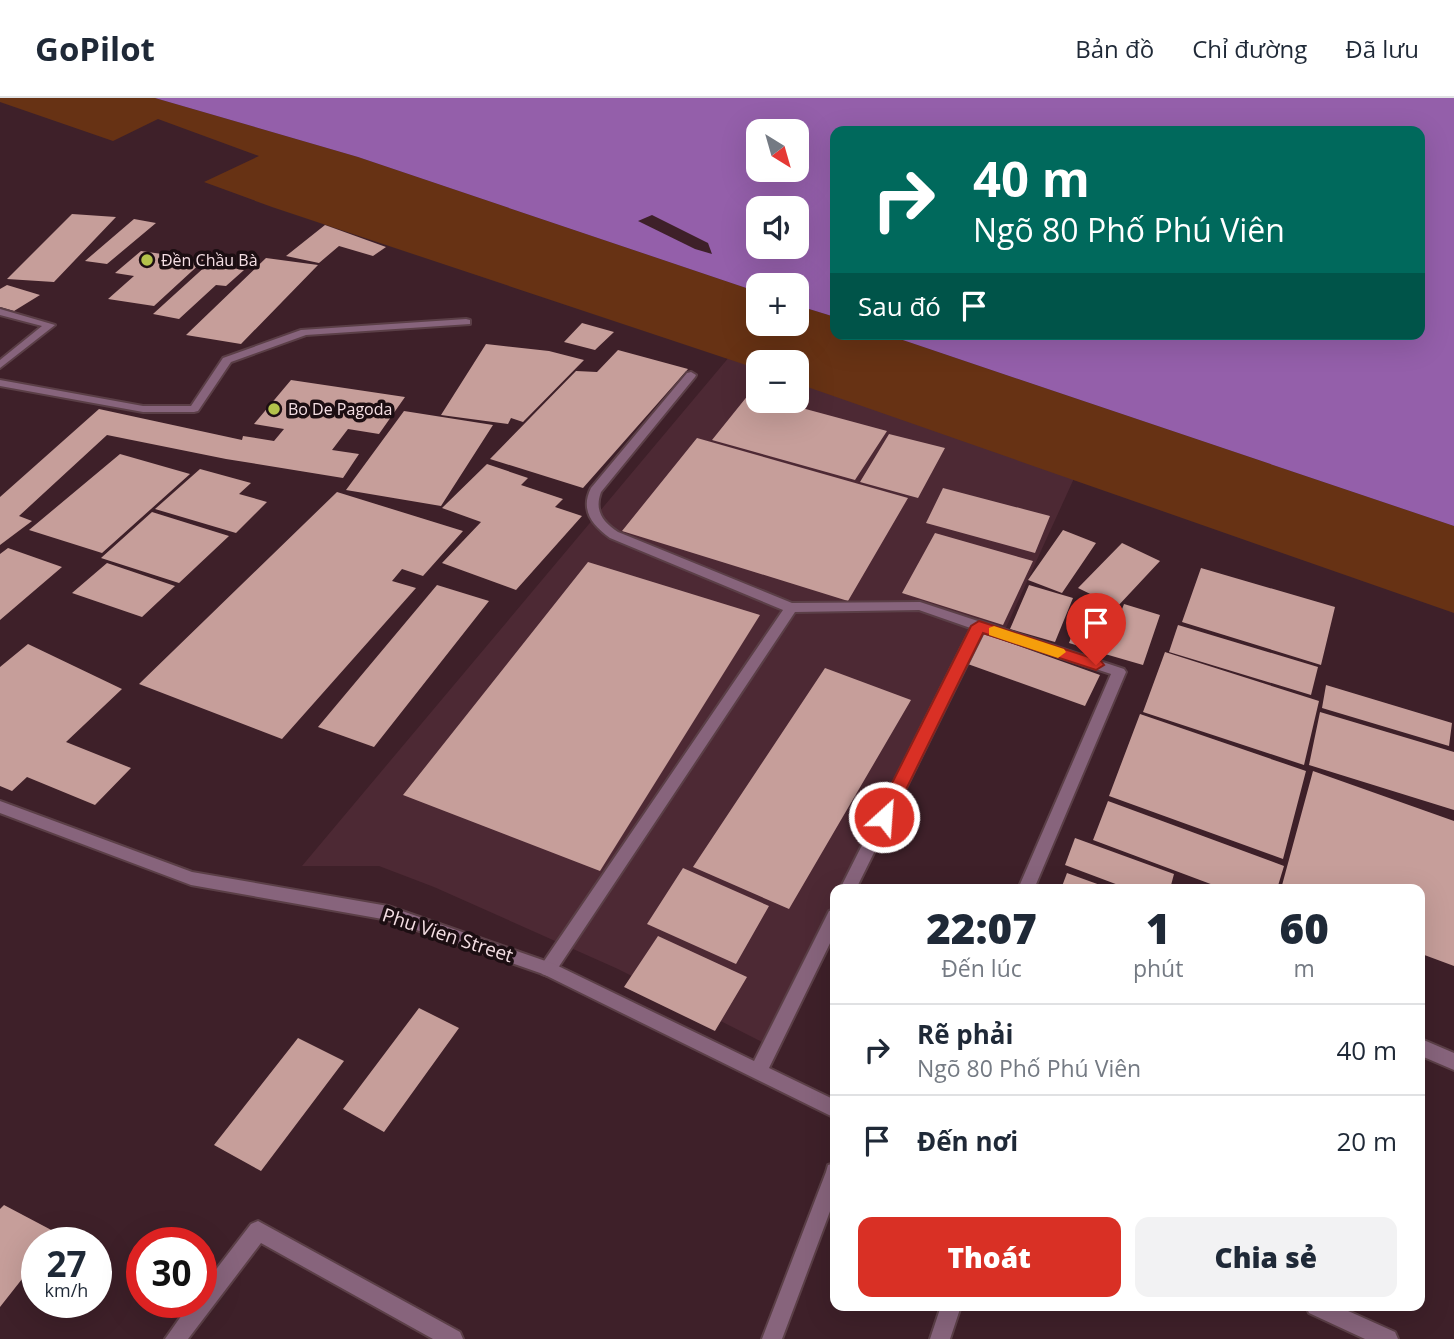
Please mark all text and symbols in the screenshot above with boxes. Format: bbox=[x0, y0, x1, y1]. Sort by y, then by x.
text: GoPilot bbox=[35, 26, 155, 71]
text: Bản đồ bbox=[1075, 32, 1154, 65]
text: Chỉ đường bbox=[1192, 32, 1307, 65]
text: Đã lưu bbox=[1345, 32, 1419, 65]
north arrow bbox=[746, 119, 808, 182]
map controls bbox=[746, 119, 809, 413]
text: 40 m bbox=[973, 145, 1090, 211]
icon: right bbox=[858, 154, 949, 245]
button: sound bbox=[746, 196, 809, 259]
text: Ngõ 80 Phố Phú Viên bbox=[973, 208, 1285, 251]
place label: Đền Chầu Bà bbox=[161, 249, 258, 271]
marker: Đền Chầu Bà bbox=[139, 252, 155, 268]
button: + bbox=[746, 273, 809, 336]
icon: arrive bbox=[955, 287, 993, 325]
text: Sau đó bbox=[858, 288, 941, 324]
button: − bbox=[746, 350, 809, 413]
place label: Bo De Pagoda bbox=[288, 398, 392, 420]
marker: Bo De Pagoda bbox=[266, 401, 282, 417]
pin bbox=[1066, 593, 1126, 665]
icon: arrive bbox=[1077, 604, 1115, 642]
position arrow bbox=[847, 780, 921, 854]
text: 22:07 bbox=[926, 899, 1037, 956]
text: 1 bbox=[1146, 899, 1170, 956]
text: 60 bbox=[1280, 899, 1329, 956]
street label: Phu Vien Street bbox=[379, 902, 517, 968]
text: Đến lúc bbox=[941, 952, 1022, 984]
text: phút bbox=[1133, 952, 1183, 984]
text: m bbox=[1294, 952, 1315, 984]
text: Rẽ phải bbox=[917, 1016, 1013, 1052]
icon: right bbox=[858, 1031, 896, 1069]
text: 40 m bbox=[1336, 1032, 1397, 1068]
text: Ngõ 80 Phố Phú Viên bbox=[917, 1052, 1141, 1084]
icon: arrive bbox=[858, 1122, 896, 1160]
text: Đến nơi bbox=[917, 1123, 1018, 1159]
text: 20 m bbox=[1336, 1123, 1397, 1159]
button: Thoát bbox=[858, 1217, 1121, 1297]
button: Chia sẻ bbox=[1135, 1217, 1397, 1297]
speed limit sign: 30 bbox=[126, 1227, 217, 1318]
text: 27 bbox=[46, 1240, 87, 1287]
text: km/h bbox=[45, 1278, 88, 1302]

